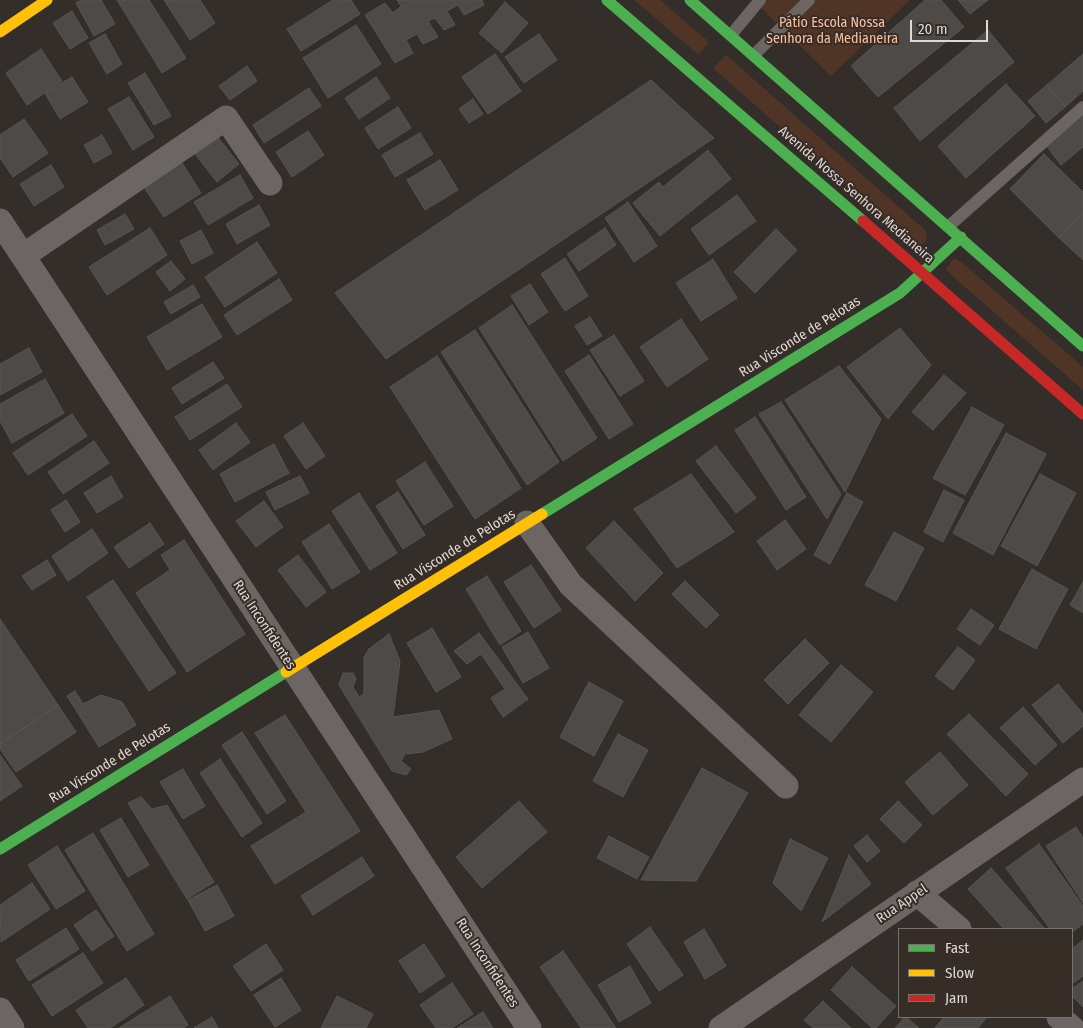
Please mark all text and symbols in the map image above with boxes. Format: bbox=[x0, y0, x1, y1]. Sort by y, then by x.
scale bar bbox=[913, 10, 990, 42]
park label: Pátio Escola Nossa Senhora da Medianeira bbox=[766, 15, 898, 48]
text: 20 m bbox=[918, 20, 948, 38]
street label: Avenida Nossa Senhora Medianeira bbox=[775, 123, 937, 267]
street label: Rua Visconde de Pelotas bbox=[736, 293, 864, 381]
street label: Rua Visconde de Pelotas bbox=[391, 506, 519, 594]
street label: Rua Inconfidentes bbox=[229, 577, 299, 673]
street label: Rua Visconde de Pelotas bbox=[46, 719, 174, 807]
street label: Rua Appel bbox=[873, 881, 931, 927]
street label: Rua Inconfidentes bbox=[452, 915, 522, 1011]
legend bbox=[898, 928, 1073, 1018]
text: Fast bbox=[945, 939, 969, 957]
text: Slow bbox=[945, 964, 974, 982]
text: Jam bbox=[945, 989, 968, 1007]

